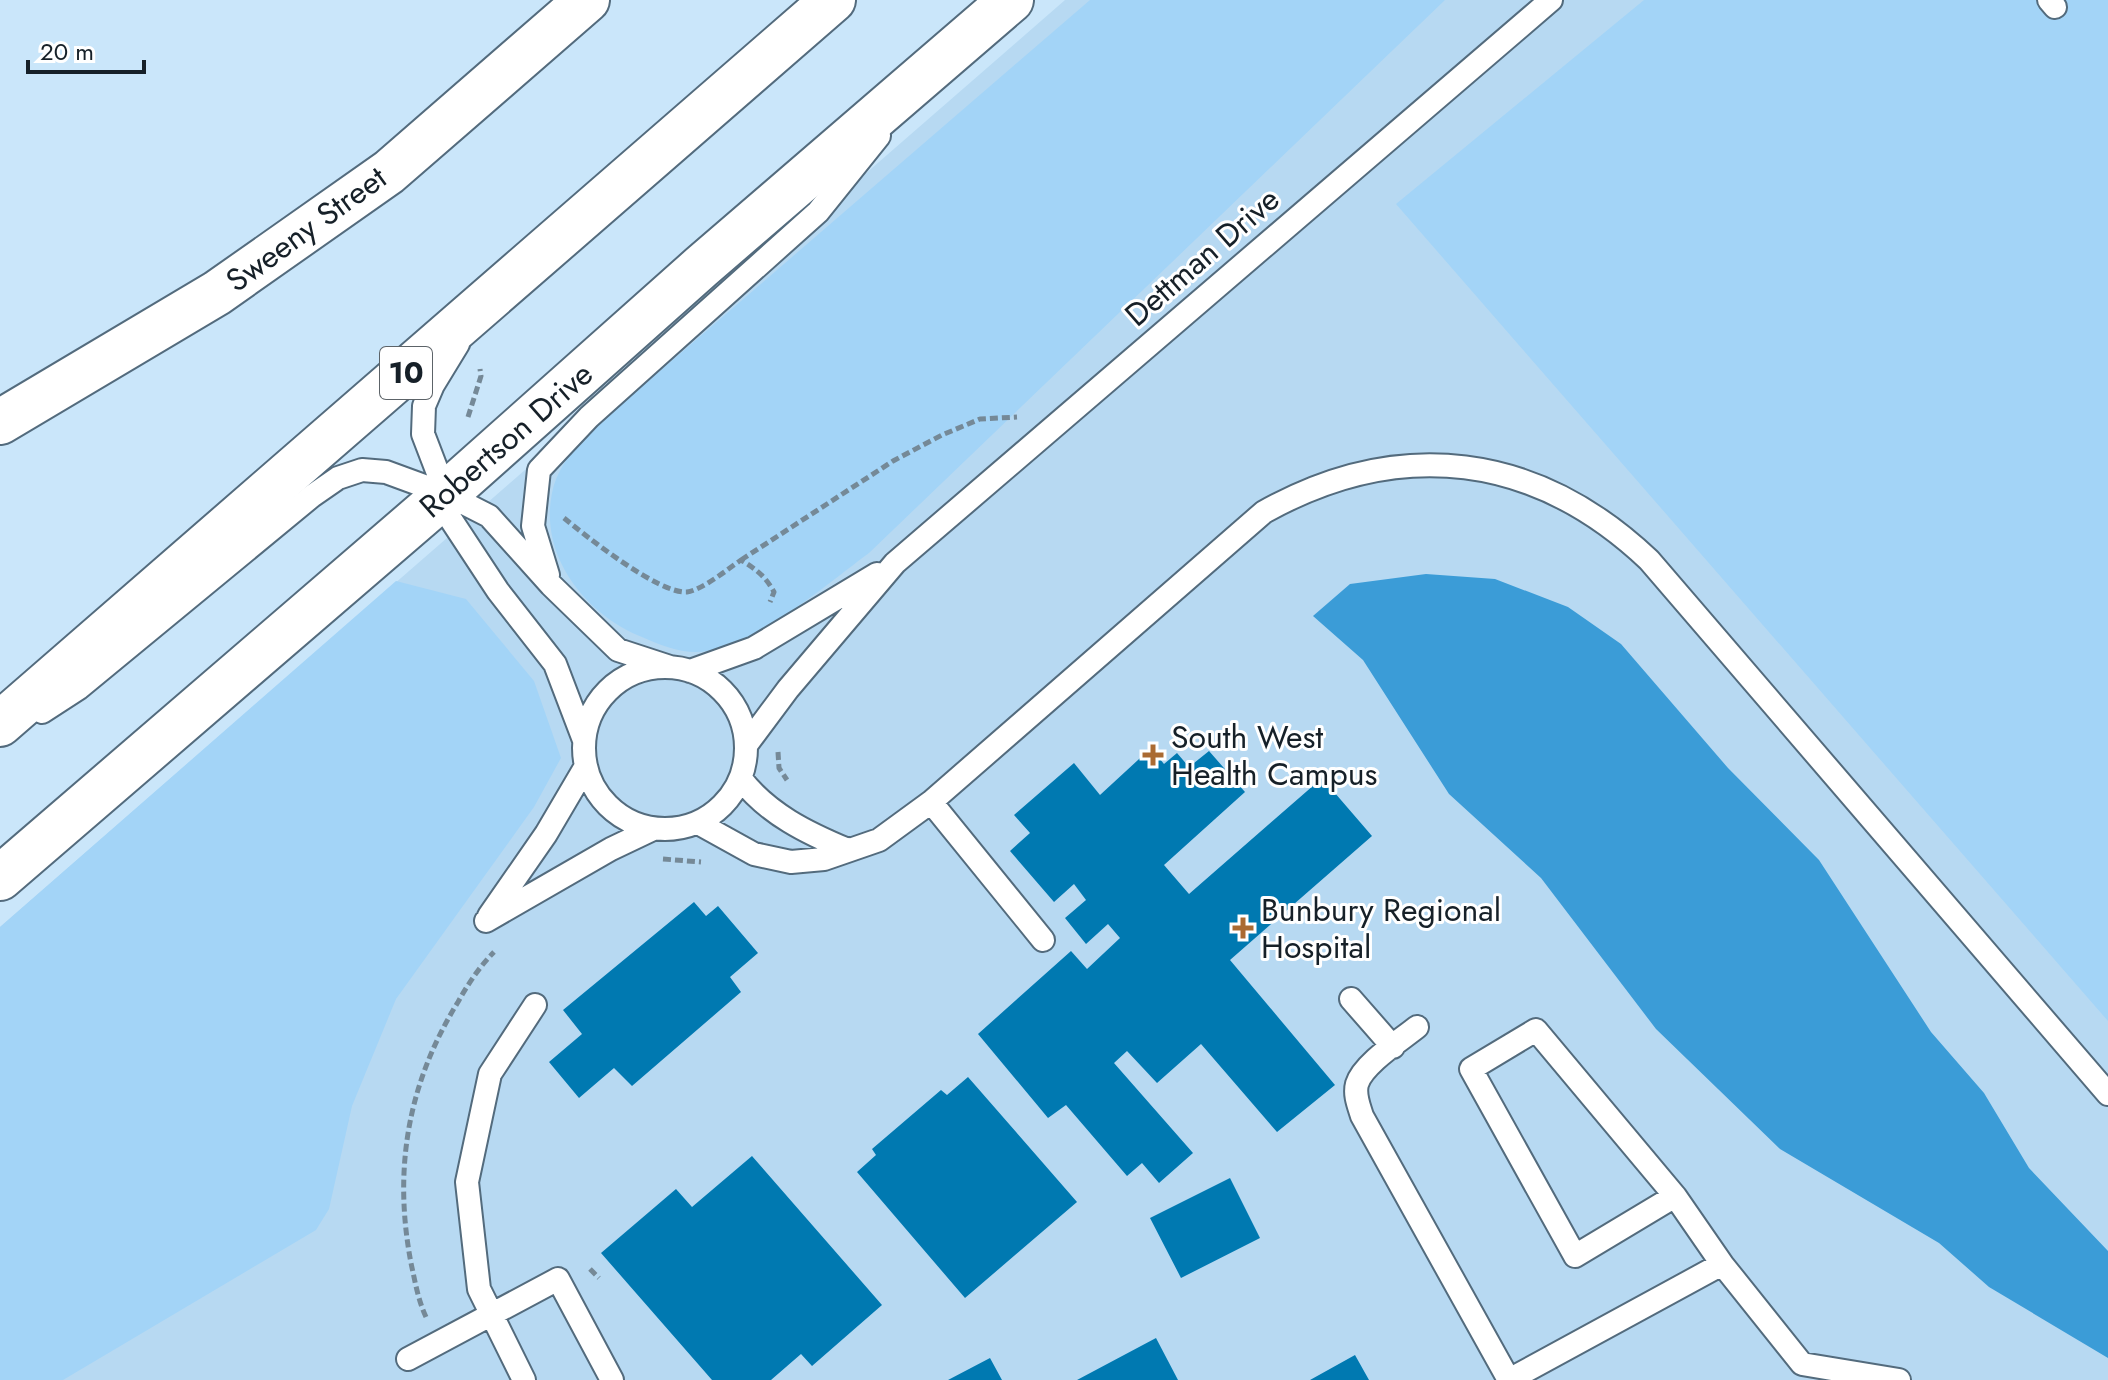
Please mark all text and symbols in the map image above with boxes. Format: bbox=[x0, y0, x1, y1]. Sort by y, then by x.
scale bar bbox=[28, 24, 144, 74]
text: 20 m bbox=[40, 34, 94, 69]
street label: Sweeny Street bbox=[216, 155, 396, 303]
street label: Dettman Drive bbox=[1115, 177, 1289, 337]
road number: 10 bbox=[380, 347, 432, 399]
street label: Robertson Drive bbox=[409, 352, 603, 528]
place label: South West Health Campus bbox=[1171, 714, 1377, 797]
marker: South West Health Campus bbox=[1142, 744, 1164, 766]
place label: Bunbury Regional Hospital bbox=[1261, 887, 1501, 970]
marker: Bunbury Regional Hospital bbox=[1232, 917, 1254, 939]

